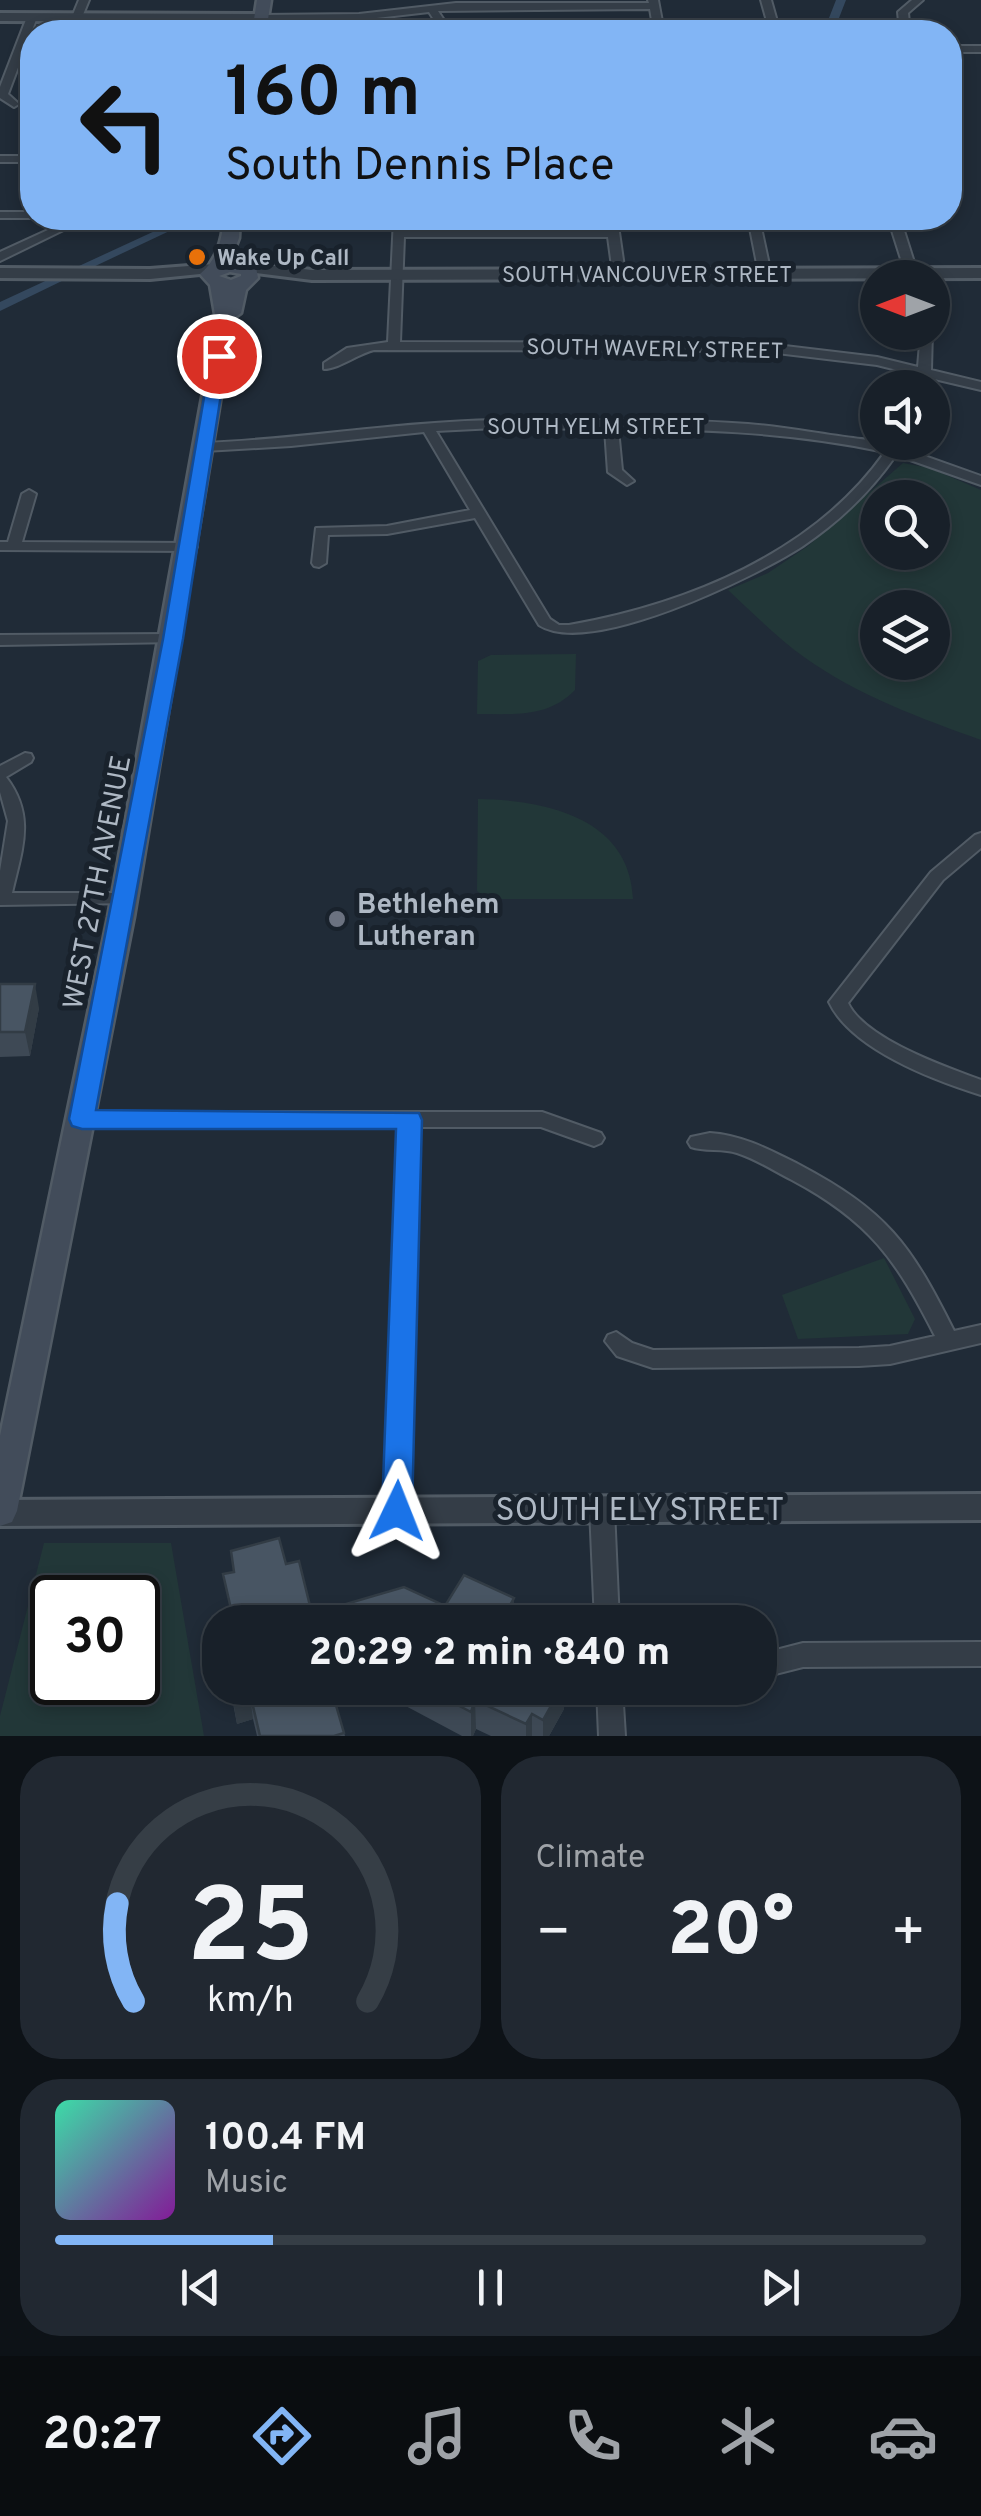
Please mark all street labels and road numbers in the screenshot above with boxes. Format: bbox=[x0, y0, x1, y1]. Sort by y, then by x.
street label: SOUTH VANCOUVER STREET bbox=[502, 263, 792, 290]
street label: SOUTH WAVERLY STREET bbox=[526, 335, 784, 366]
street label: SOUTH YELM STREET bbox=[487, 415, 705, 442]
street label: WEST 27TH AVENUE bbox=[57, 752, 141, 1013]
street label: SOUTH ELY STREET bbox=[496, 1492, 784, 1532]

